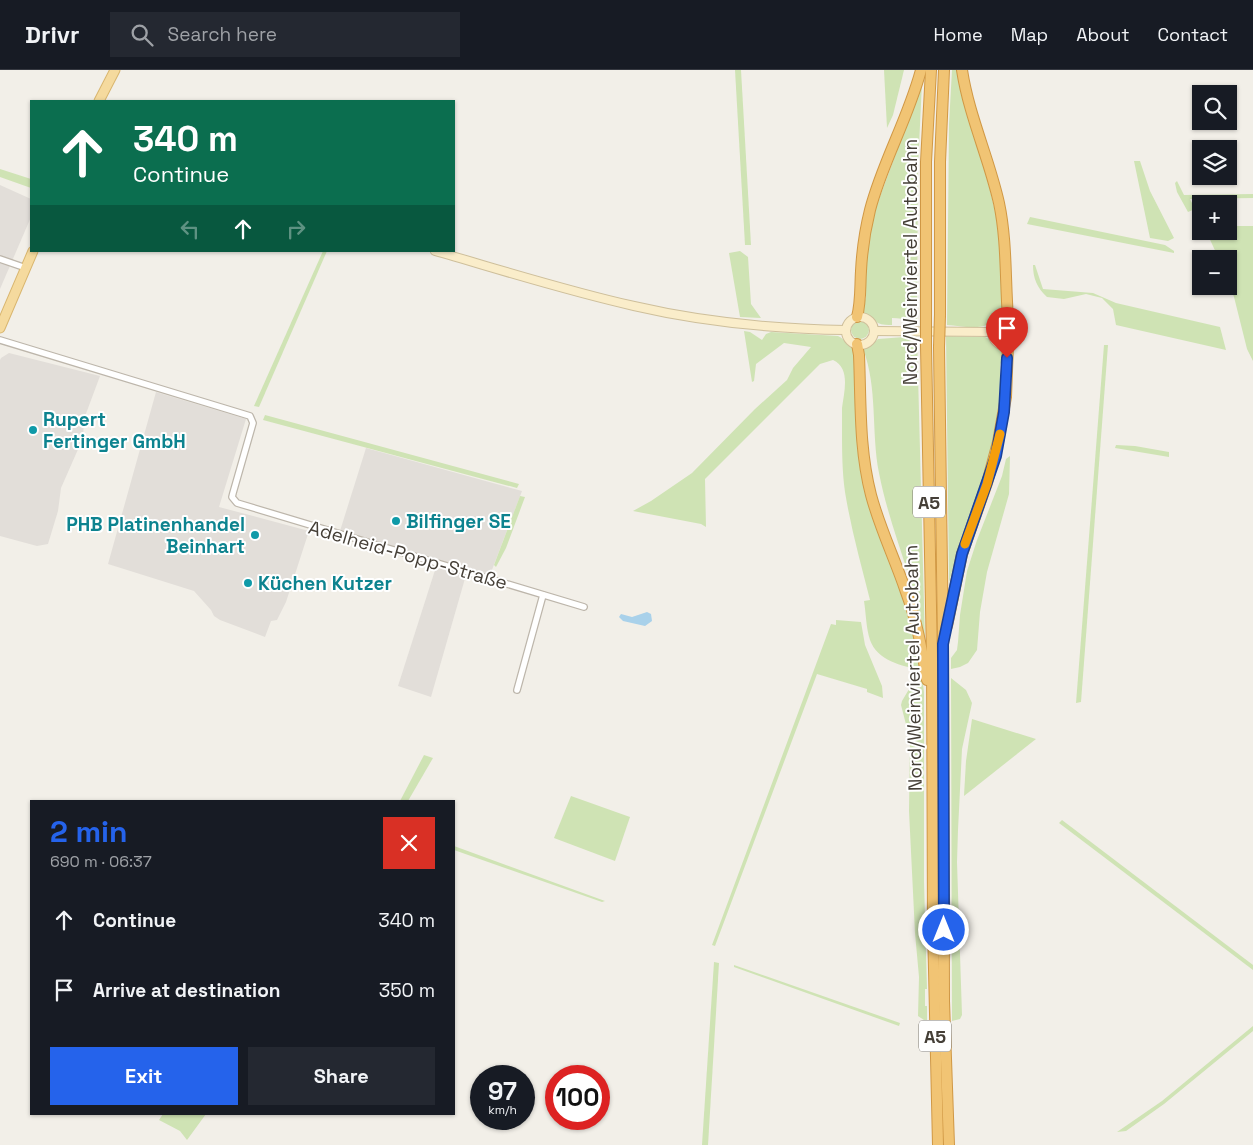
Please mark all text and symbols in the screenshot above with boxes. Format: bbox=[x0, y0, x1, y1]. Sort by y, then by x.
search box bbox=[110, 12, 460, 57]
text: Drivr bbox=[25, 19, 80, 50]
icon: search bbox=[128, 21, 156, 49]
text: Search here bbox=[168, 22, 277, 47]
text: Home bbox=[934, 23, 983, 46]
text: Map bbox=[1011, 23, 1048, 46]
text: About bbox=[1076, 23, 1130, 46]
text: Contact bbox=[1158, 23, 1228, 46]
map controls bbox=[1192, 85, 1237, 295]
button: search bbox=[1192, 85, 1237, 130]
text: 340 m bbox=[133, 117, 238, 161]
icon: ahead bbox=[50, 120, 115, 185]
street label: Nord/Weinviertel Autobahn bbox=[898, 139, 923, 385]
button: layers bbox=[1192, 140, 1237, 185]
text: Continue bbox=[133, 160, 229, 188]
button: + bbox=[1192, 195, 1237, 240]
icon: left bbox=[176, 215, 204, 243]
icon: ahead bbox=[229, 215, 257, 243]
icon: right bbox=[282, 215, 310, 243]
button: − bbox=[1192, 250, 1237, 295]
pin bbox=[986, 307, 1028, 358]
icon: arrive bbox=[993, 314, 1021, 342]
place label: Rupert Fertinger GmbH bbox=[43, 407, 186, 454]
marker: Rupert Fertinger GmbH bbox=[27, 424, 39, 436]
road number: A5 bbox=[913, 487, 945, 518]
place label: Bilfinger SE bbox=[406, 509, 511, 534]
place label: PHB Platinenhandel Beinhart bbox=[66, 512, 245, 559]
street label: Adelheid-Popp-Straße bbox=[306, 515, 510, 595]
marker: Bilfinger SE bbox=[390, 515, 402, 527]
marker: PHB Platinenhandel Beinhart bbox=[249, 529, 261, 541]
street label: Nord/Weinviertel Autobahn bbox=[898, 545, 928, 791]
place label: Küchen Kutzer bbox=[258, 571, 392, 596]
marker: Küchen Kutzer bbox=[242, 577, 254, 589]
text: 2 min bbox=[50, 812, 128, 851]
button: close bbox=[383, 817, 435, 869]
text: 690 m · 06:37 bbox=[50, 851, 152, 872]
position arrow bbox=[917, 903, 969, 955]
icon: ahead bbox=[50, 906, 78, 934]
text: Continue bbox=[93, 908, 176, 933]
text: 340 m bbox=[378, 908, 435, 933]
icon: arrive bbox=[50, 976, 78, 1004]
text: Arrive at destination bbox=[93, 978, 281, 1003]
text: 350 m bbox=[379, 978, 435, 1003]
road number: A5 bbox=[919, 1020, 951, 1051]
button: Exit bbox=[50, 1047, 238, 1105]
button: Share bbox=[248, 1047, 435, 1105]
speed limit sign: 100 bbox=[545, 1065, 610, 1130]
text: 97 bbox=[488, 1075, 517, 1107]
text: km/h bbox=[488, 1102, 517, 1118]

